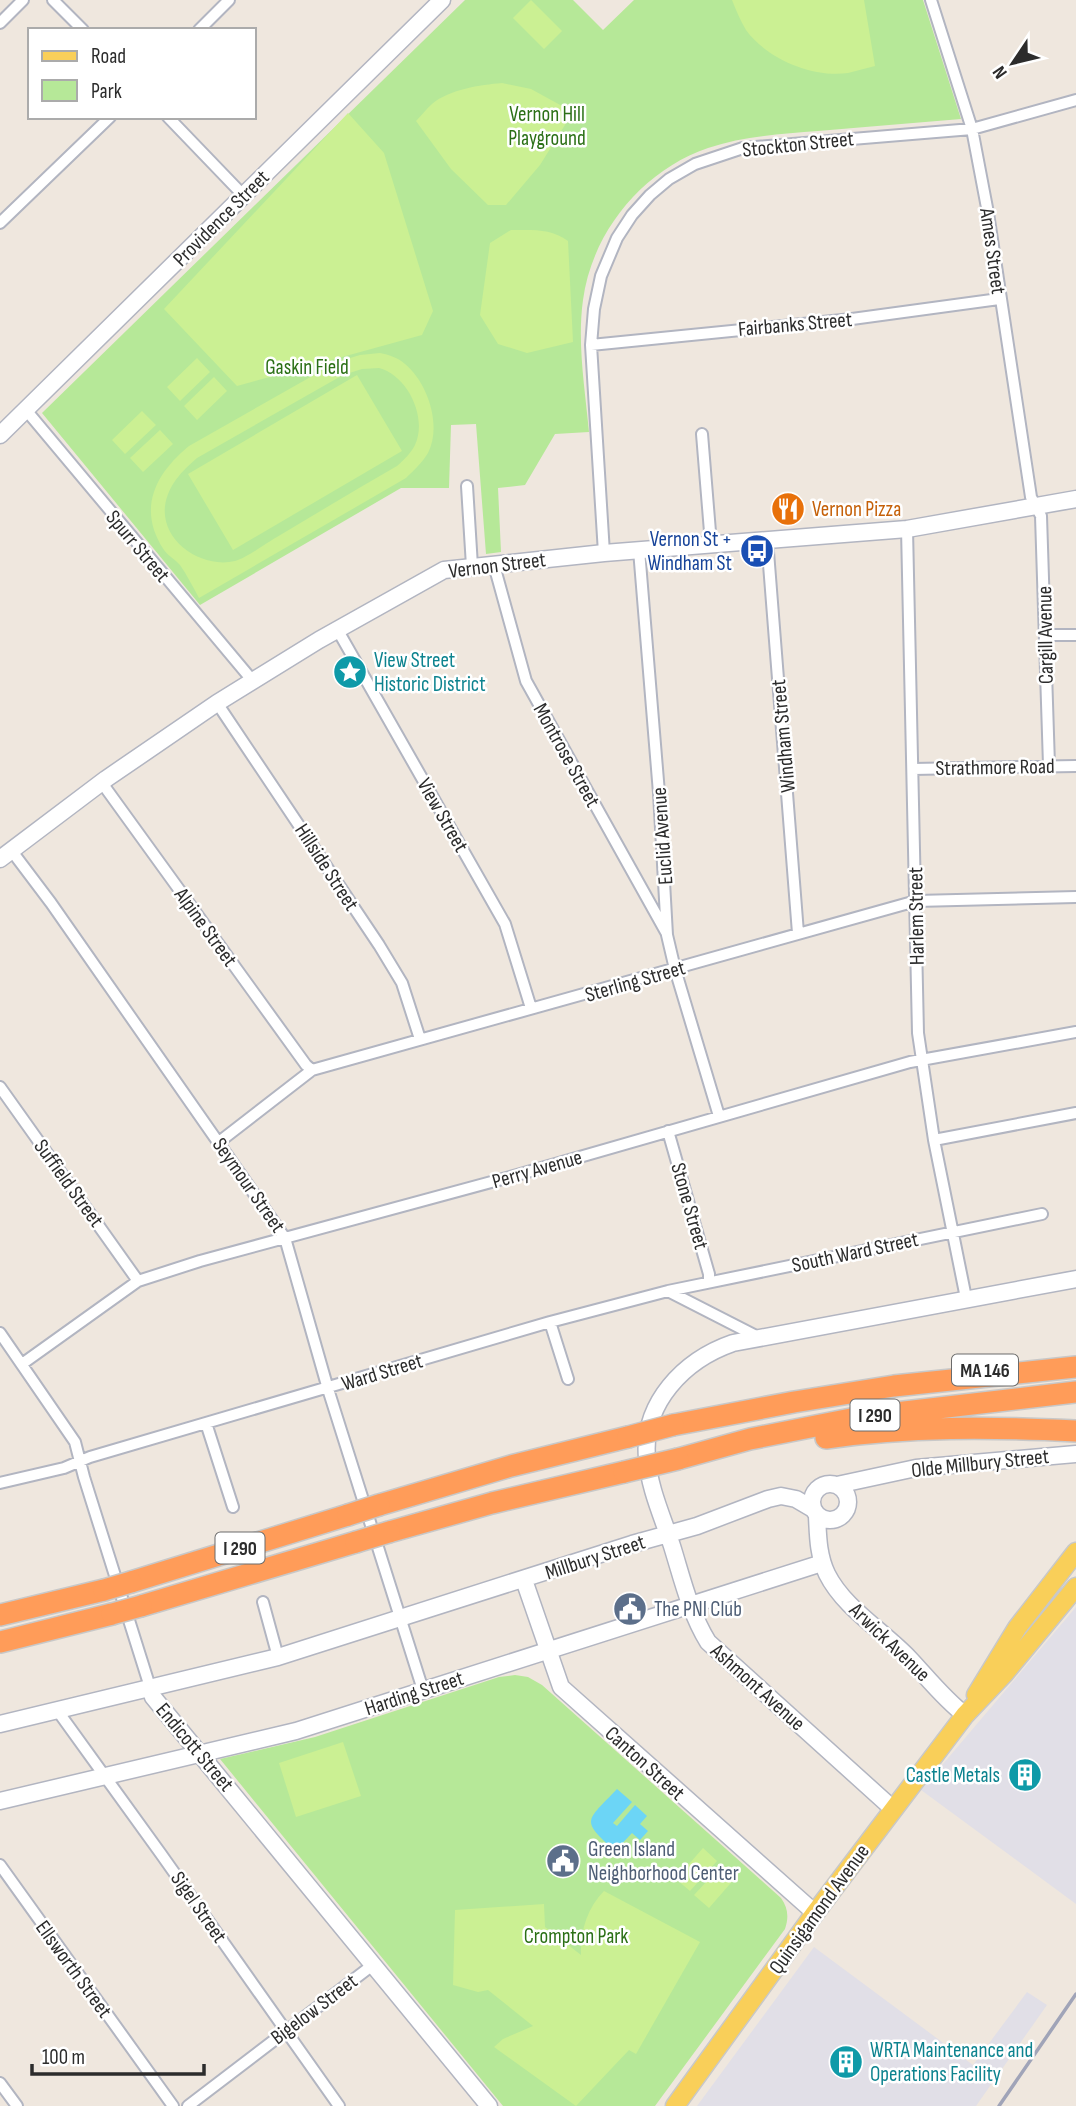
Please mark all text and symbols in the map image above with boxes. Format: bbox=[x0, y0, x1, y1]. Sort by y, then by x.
legend bbox=[28, 28, 256, 119]
north arrow bbox=[978, 28, 1048, 98]
text: Road bbox=[91, 44, 126, 69]
text: N bbox=[988, 61, 1013, 83]
text: Park bbox=[91, 79, 122, 104]
park label: Vernon Hill Playground bbox=[508, 102, 586, 151]
street label: Stockton Street bbox=[741, 126, 855, 163]
street label: Providence Street bbox=[168, 165, 275, 272]
street label: Ames Street bbox=[974, 206, 1011, 296]
street label: Fairbanks Street bbox=[737, 307, 853, 342]
park label: Gaskin Field bbox=[265, 355, 349, 380]
restaurant icon: Vernon Pizza bbox=[769, 490, 807, 528]
place label: Vernon Pizza bbox=[812, 497, 901, 522]
street label: Spurr Street bbox=[100, 505, 175, 587]
place label: Vernon St + Windham St bbox=[647, 527, 732, 576]
bus stop icon: Vernon St + Windham St bbox=[738, 532, 776, 570]
street label: Vernon Street bbox=[447, 547, 547, 584]
street label: Cargill Avenue bbox=[1032, 586, 1059, 684]
place label: View Street Historic District bbox=[374, 648, 486, 697]
place icon: View Street Historic District bbox=[331, 653, 369, 691]
street label: Windham Street bbox=[766, 678, 801, 794]
street label: Montrose Street bbox=[528, 699, 605, 811]
street label: Strathmore Road bbox=[935, 754, 1055, 781]
street label: View Street bbox=[411, 774, 474, 857]
street label: Euclid Avenue bbox=[647, 786, 678, 885]
street label: Hillside Street bbox=[289, 819, 364, 915]
street label: Harlem Street bbox=[903, 867, 930, 965]
street label: Alpine Street bbox=[168, 882, 242, 971]
street label: Sterling Street bbox=[582, 955, 688, 1008]
street label: Seymour Street bbox=[207, 1133, 290, 1238]
street label: Suffield Street bbox=[28, 1134, 109, 1232]
street label: Perry Avenue bbox=[489, 1145, 585, 1194]
street label: Stone Street bbox=[665, 1160, 714, 1252]
street label: South Ward Street bbox=[790, 1227, 921, 1278]
street label: Ward Street bbox=[339, 1348, 426, 1397]
road number: MA 146 bbox=[952, 1354, 1018, 1386]
road number: I 290 bbox=[850, 1400, 900, 1430]
street label: Olde Millbury Street bbox=[910, 1444, 1050, 1483]
street label: Millbury Street bbox=[542, 1530, 648, 1585]
road number: I 290 bbox=[216, 1532, 264, 1564]
public building icon: The PNI Club bbox=[611, 1590, 649, 1628]
place label: The PNI Club bbox=[654, 1597, 742, 1622]
street label: Arwick Avenue bbox=[843, 1597, 935, 1687]
street label: Ashmont Avenue bbox=[705, 1638, 810, 1736]
street label: Harding Street bbox=[362, 1666, 467, 1721]
street label: Endicott Street bbox=[150, 1698, 239, 1797]
street label: Canton Street bbox=[600, 1721, 690, 1806]
building icon: Castle Metals bbox=[1006, 1756, 1044, 1794]
place label: Castle Metals bbox=[906, 1763, 1000, 1788]
place label: Green Island Neighborhood Center bbox=[588, 1837, 739, 1886]
street label: Quinsigamond Avenue bbox=[764, 1840, 875, 1979]
public building icon: Green Island Neighborhood Center bbox=[544, 1842, 582, 1880]
street label: Sigel Street bbox=[165, 1867, 232, 1948]
street label: Ellsworth Street bbox=[30, 1916, 117, 2023]
park label: Crompton Park bbox=[524, 1924, 628, 1949]
street label: Bigelow Street bbox=[266, 1969, 363, 2050]
scale bar bbox=[32, 2032, 203, 2076]
place label: WRTA Maintenance and Operations Facility bbox=[870, 2038, 1033, 2087]
building icon: WRTA Maintenance and Operations Facility bbox=[827, 2043, 865, 2081]
text: 100 m bbox=[42, 2045, 85, 2070]

